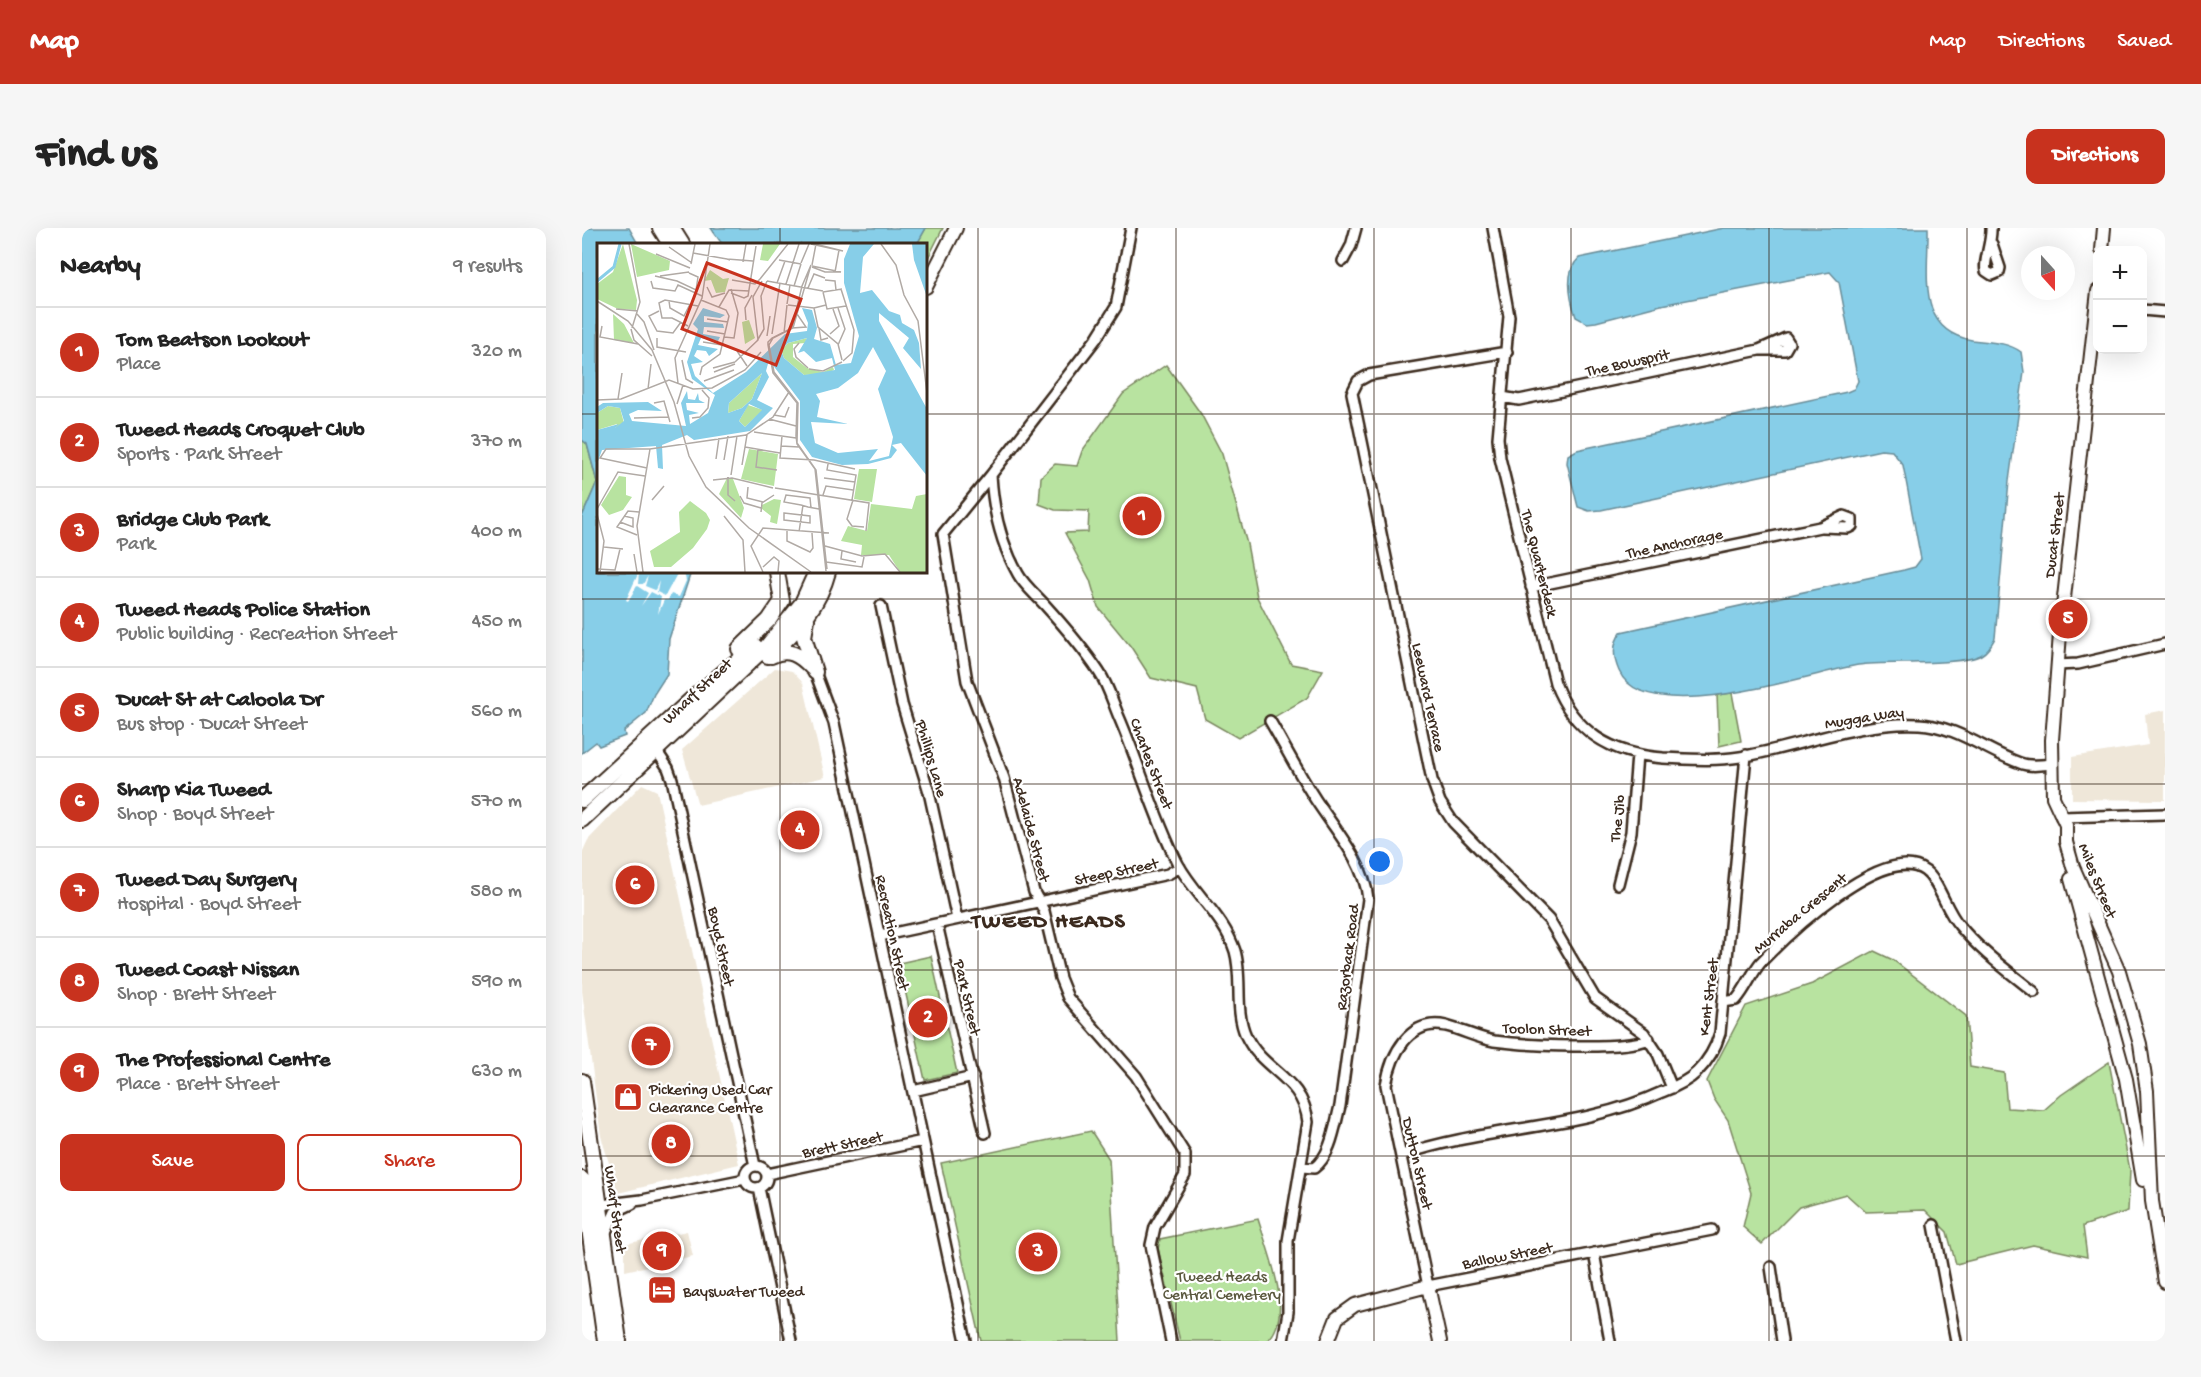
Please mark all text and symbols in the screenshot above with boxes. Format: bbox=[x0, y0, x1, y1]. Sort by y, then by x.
text: Map bbox=[30, 26, 79, 59]
text: Map bbox=[1929, 30, 1966, 55]
text: Directions bbox=[1999, 30, 2084, 55]
text: Saved bbox=[2117, 30, 2171, 55]
button: Directions bbox=[2026, 129, 2165, 184]
text: Find us bbox=[36, 132, 156, 181]
inset map bbox=[597, 243, 927, 573]
north arrow bbox=[2021, 246, 2075, 300]
map controls bbox=[2093, 246, 2147, 354]
button: + bbox=[2093, 246, 2147, 300]
text: Nearby bbox=[60, 252, 141, 283]
text: 9 results bbox=[453, 256, 522, 279]
button: − bbox=[2093, 300, 2147, 354]
text: Tom Beatson Lookout bbox=[117, 328, 308, 354]
text: 1 bbox=[75, 341, 84, 364]
text: 320 m bbox=[472, 341, 522, 364]
street label: The Bowsprit bbox=[1583, 346, 1673, 383]
text: Place bbox=[117, 354, 161, 377]
text: Tweed Heads Croquet Club bbox=[117, 418, 365, 444]
text: 2 bbox=[75, 431, 84, 454]
text: 370 m bbox=[471, 431, 522, 454]
text: Sports · Park Street bbox=[117, 444, 281, 467]
street label: Ducat Street bbox=[2042, 491, 2071, 580]
pin: 1 bbox=[1122, 494, 1162, 538]
street label: The Quarterdeck bbox=[1515, 507, 1561, 621]
text: Bridge Club Park bbox=[117, 508, 269, 534]
text: 3 bbox=[74, 521, 85, 544]
text: 400 m bbox=[471, 521, 522, 544]
street label: The Anchorage bbox=[1624, 526, 1725, 565]
text: Park bbox=[117, 534, 155, 557]
pin: 5 bbox=[2048, 596, 2088, 642]
text: Tweed Heads Police Station bbox=[117, 598, 370, 624]
text: 4 bbox=[75, 611, 84, 634]
text: 450 m bbox=[472, 611, 522, 634]
text: Public building · Recreation Street bbox=[117, 624, 396, 647]
street label: Leeward Terrace bbox=[1406, 642, 1448, 755]
street label: Wharf Street bbox=[660, 655, 738, 730]
text: Ducat St at Caloola Dr bbox=[117, 688, 323, 714]
text: 5 bbox=[74, 701, 85, 724]
text: 560 m bbox=[471, 701, 522, 724]
street label: Mugga Way bbox=[1824, 704, 1906, 735]
text: Bus stop · Ducat Street bbox=[117, 714, 307, 737]
street label: Charles Street bbox=[1124, 716, 1176, 814]
street label: Phillips Lane bbox=[909, 717, 950, 801]
street label: Adelaide Street bbox=[1007, 776, 1053, 885]
text: Sharp Kia Tweed bbox=[117, 778, 270, 804]
text: 6 bbox=[74, 791, 85, 814]
text: 570 m bbox=[471, 791, 522, 814]
street label: The Jib bbox=[1607, 793, 1632, 844]
text: Shop · Boyd Street bbox=[117, 804, 273, 827]
pin: 4 bbox=[780, 808, 820, 852]
street label: Miles Street bbox=[2072, 841, 2120, 923]
your location bbox=[1365, 847, 1394, 876]
street label: Steep Street bbox=[1073, 855, 1162, 892]
pin: 6 bbox=[616, 862, 654, 908]
text: Tweed Day Surgery bbox=[117, 868, 297, 894]
street label: Murraba Crescent bbox=[1751, 869, 1853, 959]
street label: Recreation Street bbox=[869, 873, 912, 993]
text: 7 bbox=[74, 881, 85, 904]
text: 580 m bbox=[470, 881, 522, 904]
text: Hospital · Boyd Street bbox=[117, 894, 300, 917]
street label: Razorback Road bbox=[1334, 902, 1366, 1012]
street label: Boyd Street bbox=[702, 905, 738, 989]
district label: TWEED HEADS bbox=[970, 910, 1126, 936]
street label: Kent Street bbox=[1696, 956, 1725, 1037]
street label: Park Street bbox=[947, 957, 984, 1039]
text: Tweed Coast Nissan bbox=[117, 958, 299, 984]
text: 8 bbox=[74, 971, 85, 994]
text: 590 m bbox=[471, 971, 522, 994]
text: Shop · Brett Street bbox=[117, 984, 275, 1007]
pin: 2 bbox=[908, 996, 948, 1040]
street label: Toolon Street bbox=[1501, 1020, 1593, 1043]
pin: 7 bbox=[632, 1024, 670, 1068]
text: The Professional Centre bbox=[117, 1048, 330, 1074]
text: 9 bbox=[74, 1061, 85, 1084]
text: 630 m bbox=[471, 1061, 522, 1084]
text: Place · Brett Street bbox=[117, 1074, 278, 1097]
shop icon: Pickering Used Car Clearance Centre bbox=[612, 1081, 644, 1113]
place label: Pickering Used Car Clearance Centre bbox=[648, 1082, 773, 1119]
street label: Dutton Street bbox=[1396, 1115, 1436, 1213]
pin: 8 bbox=[652, 1122, 691, 1166]
street label: Brett Street bbox=[800, 1128, 886, 1164]
button: Save bbox=[60, 1134, 285, 1191]
button: Share bbox=[297, 1134, 522, 1191]
street label: Wharf Street bbox=[598, 1165, 629, 1256]
pin: 9 bbox=[642, 1228, 682, 1274]
pin: 3 bbox=[1018, 1230, 1058, 1274]
street label: Ballow Street bbox=[1460, 1239, 1556, 1276]
park label: Tweed Heads Central Cemetery bbox=[1163, 1269, 1281, 1306]
hotel icon: Bayswater Tweed bbox=[646, 1274, 678, 1306]
place label: Bayswater Tweed bbox=[682, 1284, 805, 1303]

